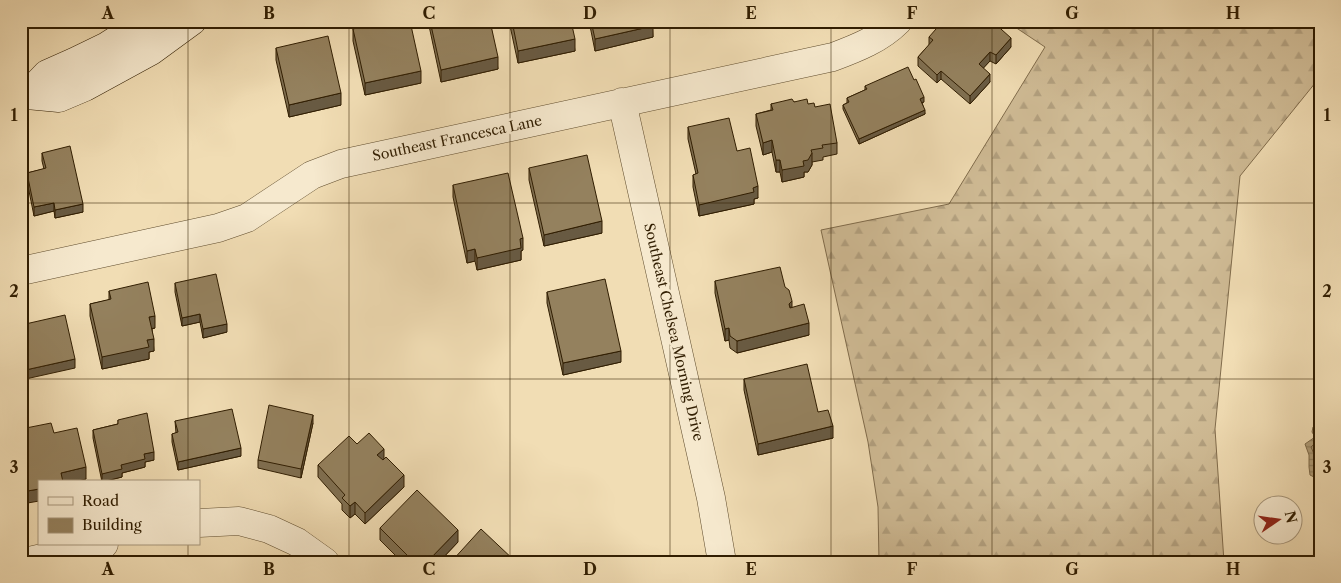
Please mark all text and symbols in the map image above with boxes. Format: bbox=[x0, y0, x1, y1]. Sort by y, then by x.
text: A bbox=[101, 3, 115, 23]
text: B bbox=[263, 3, 275, 23]
text: C bbox=[423, 3, 435, 23]
text: D bbox=[583, 3, 597, 23]
text: E bbox=[745, 3, 757, 23]
text: F bbox=[907, 3, 918, 23]
text: G bbox=[1065, 3, 1079, 23]
text: H bbox=[1226, 3, 1240, 23]
text: 1 bbox=[10, 105, 18, 125]
text: 1 bbox=[1323, 105, 1331, 125]
street label: Southeast Francesca Lane bbox=[371, 111, 544, 165]
street label: Southeast Chelsea Morning Drive bbox=[640, 221, 708, 443]
text: 2 bbox=[9, 281, 19, 301]
text: 2 bbox=[1322, 281, 1332, 301]
text: 3 bbox=[9, 457, 19, 477]
text: 3 bbox=[1322, 457, 1332, 477]
legend bbox=[38, 480, 200, 546]
text: Road bbox=[82, 491, 119, 510]
north arrow bbox=[1254, 496, 1304, 546]
text: N bbox=[1281, 509, 1301, 525]
text: Building bbox=[82, 515, 142, 534]
text: A bbox=[101, 559, 115, 579]
text: B bbox=[263, 559, 275, 579]
text: C bbox=[423, 559, 435, 579]
text: D bbox=[583, 559, 597, 579]
text: E bbox=[745, 559, 757, 579]
text: F bbox=[907, 559, 918, 579]
text: G bbox=[1065, 559, 1079, 579]
text: H bbox=[1226, 559, 1240, 579]

